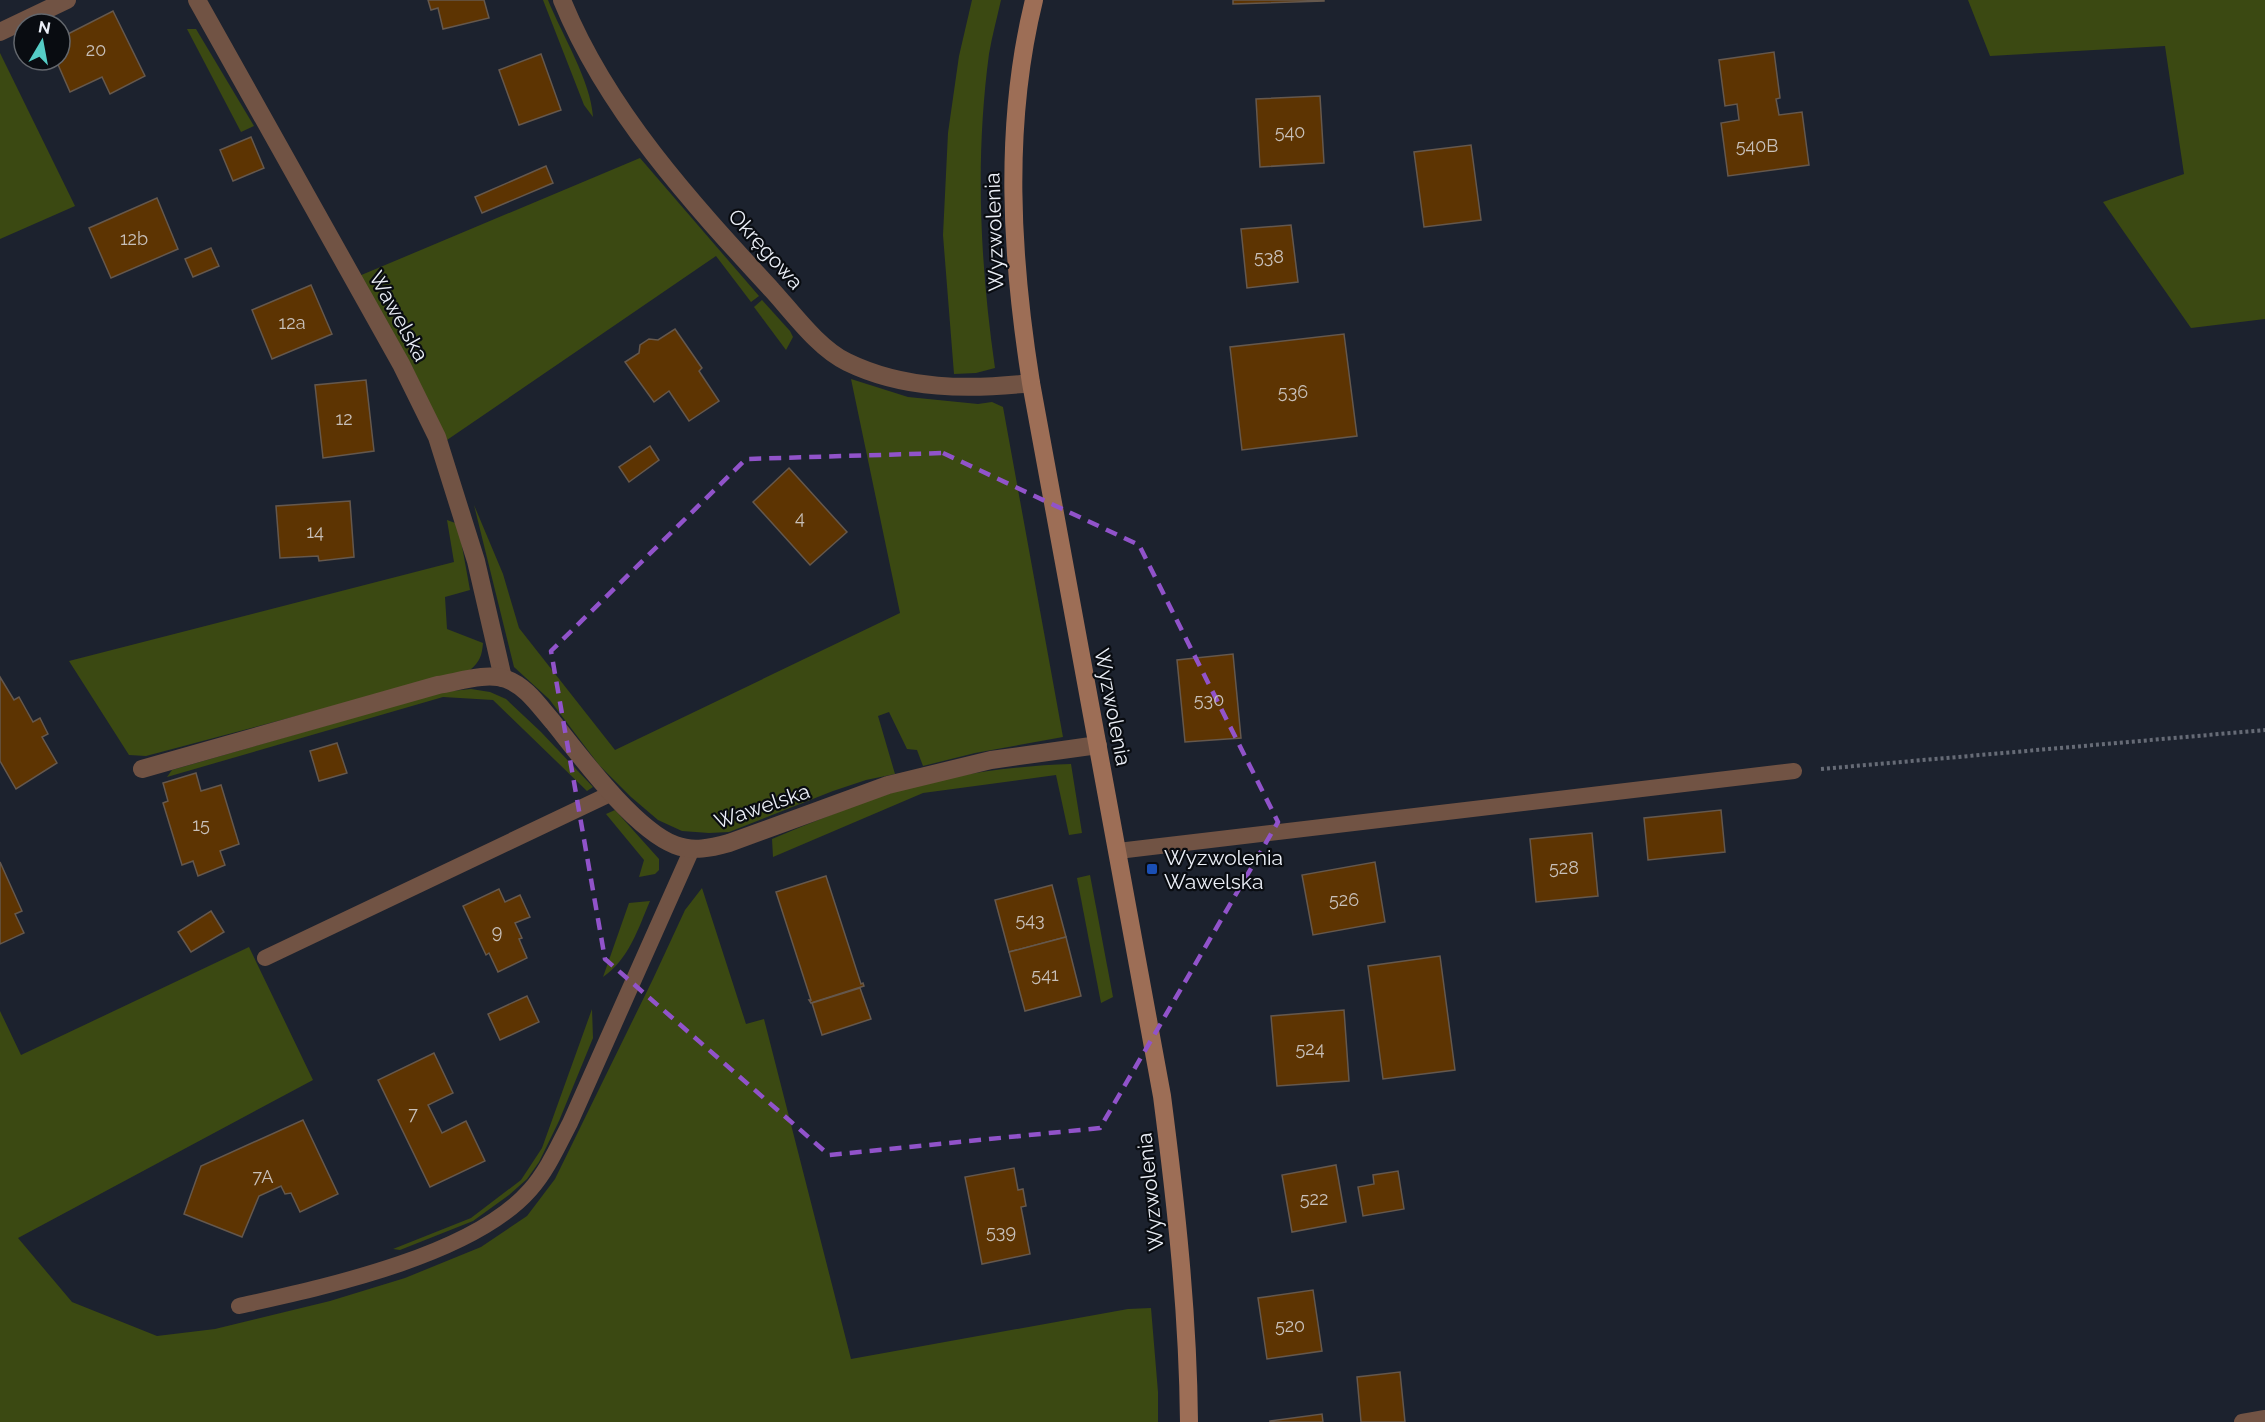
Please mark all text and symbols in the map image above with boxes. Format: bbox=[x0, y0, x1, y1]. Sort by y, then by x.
north arrow bbox=[12, 12, 72, 72]
text: N bbox=[37, 17, 52, 38]
house number: 20 bbox=[86, 39, 106, 60]
house number: 540 bbox=[1275, 121, 1305, 142]
house number: 540B bbox=[1736, 135, 1778, 156]
street label: Wyzwolenia bbox=[979, 172, 1009, 292]
street label: Okręgowa bbox=[723, 204, 809, 294]
house number: 12b bbox=[120, 228, 148, 249]
house number: 538 bbox=[1254, 246, 1284, 267]
street label: Wawelska bbox=[364, 266, 434, 366]
house number: 12a bbox=[279, 312, 305, 333]
house number: 536 bbox=[1278, 381, 1308, 402]
house number: 12 bbox=[335, 408, 353, 429]
house number: 4 bbox=[795, 507, 805, 528]
house number: 14 bbox=[306, 521, 324, 542]
street label: Wyzwolenia bbox=[1089, 646, 1137, 768]
house number: 530 bbox=[1194, 689, 1224, 710]
street label: Wawelska bbox=[711, 778, 813, 834]
house number: 15 bbox=[192, 814, 210, 835]
place label: Wyzwolenia Wawelska bbox=[1164, 845, 1283, 894]
house number: 528 bbox=[1549, 857, 1579, 878]
marker: Wyzwolenia Wawelska bbox=[1145, 862, 1159, 876]
house number: 526 bbox=[1329, 889, 1359, 910]
house number: 543 bbox=[1015, 909, 1045, 930]
house number: 9 bbox=[492, 921, 502, 942]
house number: 541 bbox=[1031, 964, 1059, 985]
house number: 524 bbox=[1295, 1038, 1325, 1059]
house number: 7 bbox=[408, 1103, 418, 1124]
street label: Wyzwolenia bbox=[1131, 1132, 1169, 1252]
house number: 7A bbox=[253, 1166, 274, 1187]
house number: 522 bbox=[1300, 1188, 1328, 1209]
house number: 539 bbox=[986, 1221, 1016, 1242]
house number: 520 bbox=[1275, 1315, 1305, 1336]

